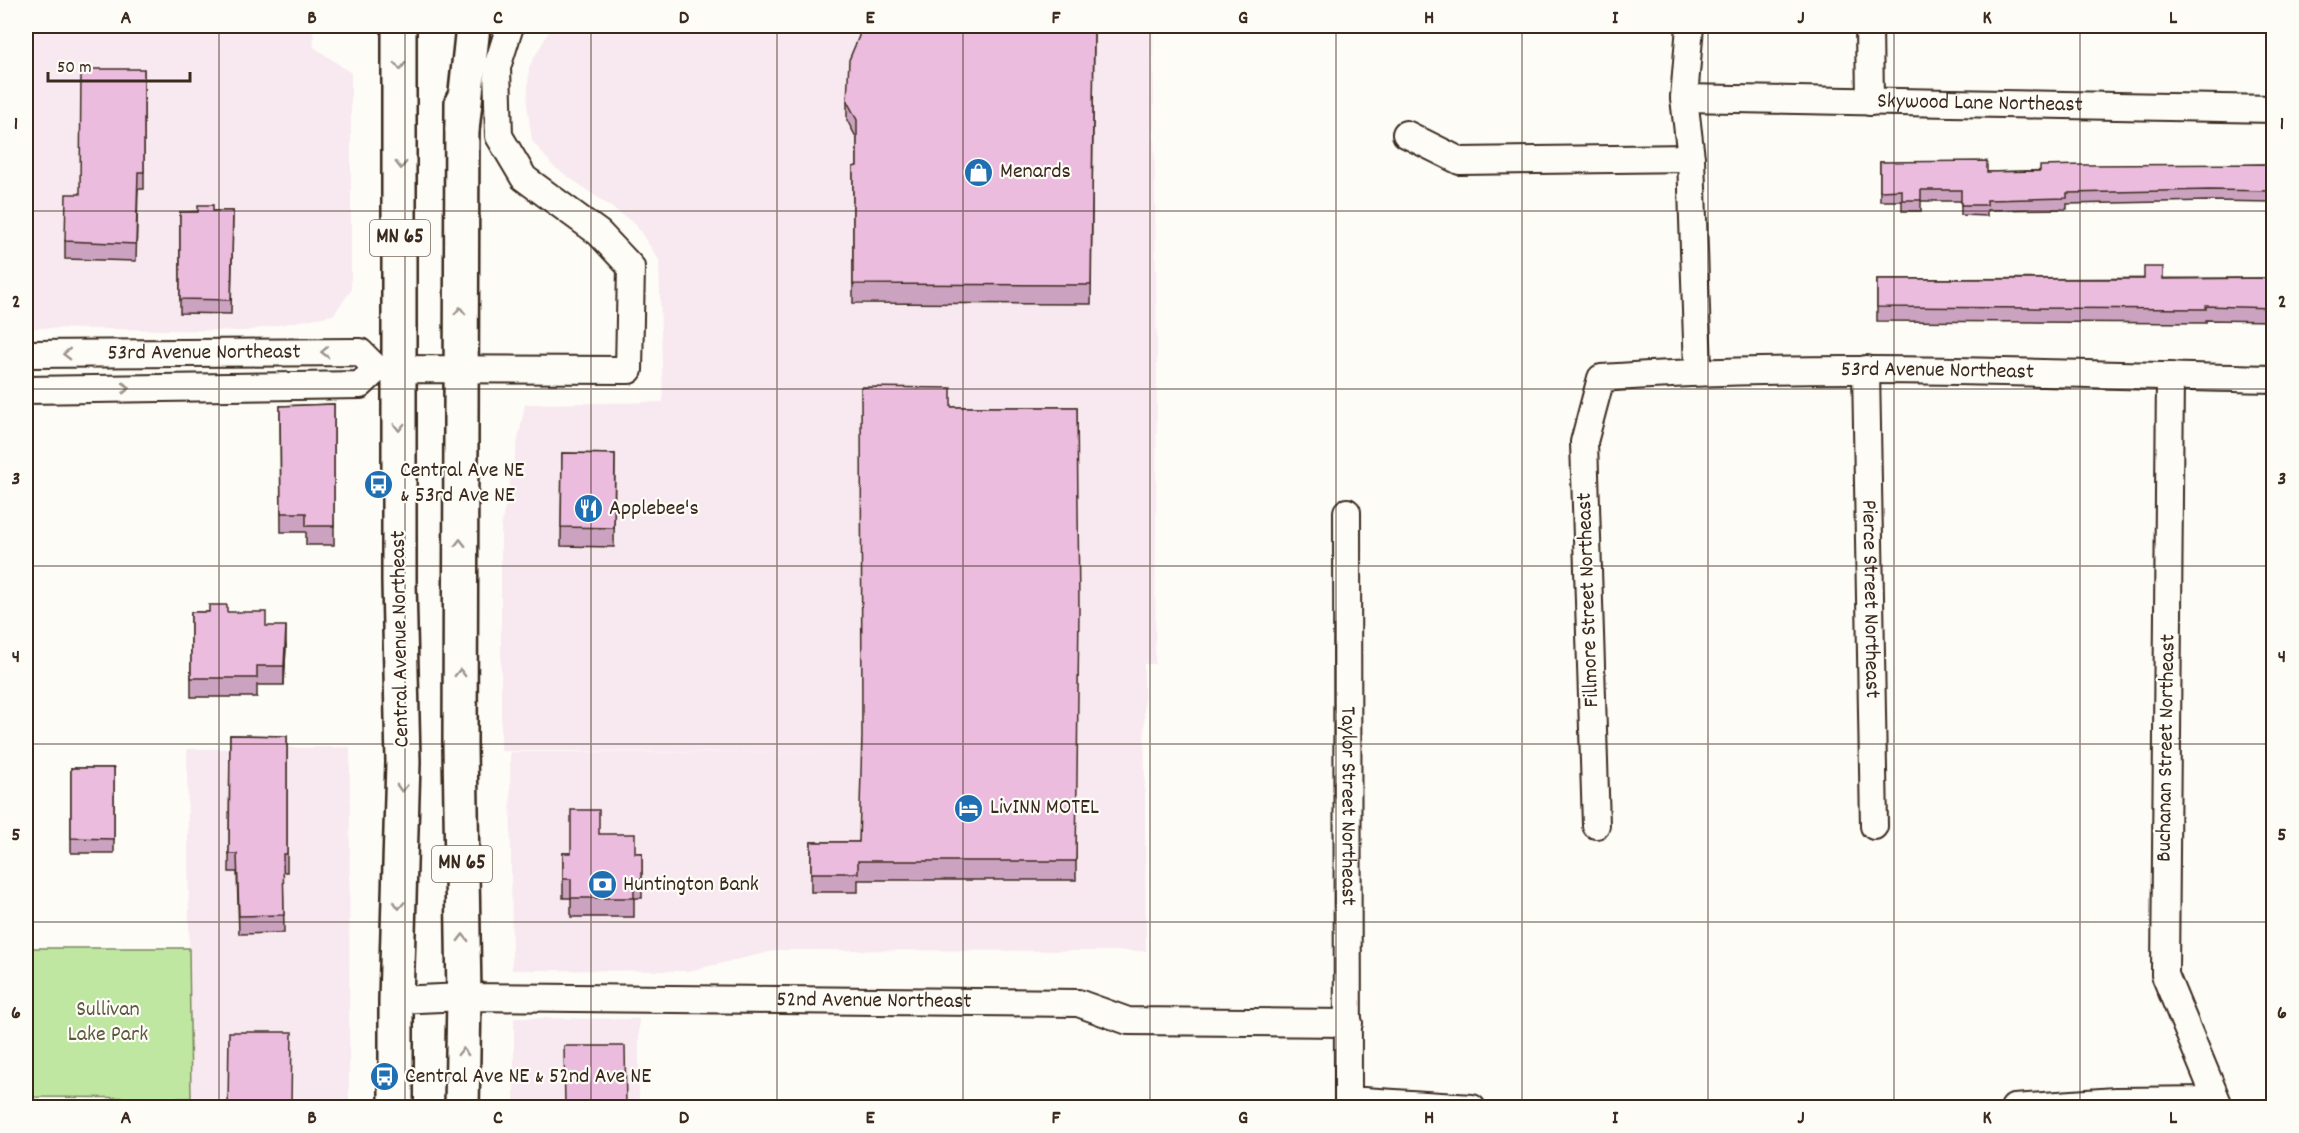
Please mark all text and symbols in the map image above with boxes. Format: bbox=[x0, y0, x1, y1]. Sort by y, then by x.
text: A bbox=[121, 5, 132, 33]
text: B bbox=[307, 5, 317, 33]
text: C bbox=[493, 5, 503, 33]
text: D bbox=[679, 5, 690, 33]
text: E bbox=[865, 5, 875, 33]
text: F bbox=[1052, 5, 1062, 33]
text: G bbox=[1238, 5, 1248, 33]
text: H bbox=[1424, 5, 1434, 33]
text: I bbox=[1612, 5, 1619, 33]
text: J bbox=[1797, 5, 1805, 33]
text: K bbox=[1982, 5, 1992, 33]
text: L bbox=[2169, 5, 2178, 33]
scale bar bbox=[48, 45, 190, 83]
text: 50 m bbox=[57, 56, 92, 81]
one-way arrow bbox=[394, 62, 407, 71]
street label: Skywood Lane Northeast bbox=[1877, 86, 2083, 121]
text: 1 bbox=[14, 111, 18, 139]
text: 1 bbox=[2280, 111, 2284, 139]
shop icon: Menards bbox=[963, 156, 995, 188]
place label: Menards bbox=[1000, 157, 1071, 188]
one-way arrow bbox=[395, 161, 407, 170]
road number: MN 65 bbox=[370, 220, 430, 256]
text: 2 bbox=[12, 289, 20, 317]
text: 2 bbox=[2278, 289, 2286, 317]
one-way arrow bbox=[454, 306, 467, 315]
street label: 53rd Avenue Northeast bbox=[107, 337, 301, 369]
one-way arrow bbox=[320, 346, 329, 359]
one-way arrow bbox=[62, 348, 71, 360]
street label: 53rd Avenue Northeast bbox=[1841, 354, 2034, 388]
one-way arrow bbox=[121, 382, 130, 394]
one-way arrow bbox=[393, 422, 405, 431]
place label: Central Ave NE & 53rd Ave NE bbox=[400, 456, 524, 512]
text: 3 bbox=[12, 466, 20, 494]
text: 3 bbox=[2278, 466, 2286, 494]
bus stop icon: Central Ave NE & 53rd Ave NE bbox=[363, 468, 395, 500]
street label: Fillmore Street Northeast bbox=[1570, 492, 1608, 708]
restaurant icon: Applebee's bbox=[572, 493, 604, 525]
place label: Applebee's bbox=[609, 494, 699, 525]
street label: Pierce Street Northeast bbox=[1853, 499, 1887, 698]
street label: Central Avenue Northeast bbox=[384, 530, 418, 748]
one-way arrow bbox=[454, 539, 466, 548]
street label: Buchanan Street Northeast bbox=[2150, 634, 2184, 862]
text: 4 bbox=[12, 644, 20, 672]
text: 4 bbox=[2278, 644, 2286, 672]
one-way arrow bbox=[454, 669, 466, 678]
street label: Taylor Street Northeast bbox=[1332, 706, 1363, 906]
one-way arrow bbox=[396, 783, 408, 792]
hotel icon: LivINN MOTEL bbox=[953, 792, 985, 824]
place label: LivINN MOTEL bbox=[990, 793, 1099, 824]
text: 5 bbox=[11, 822, 21, 850]
text: 5 bbox=[2277, 822, 2287, 850]
road number: MN 65 bbox=[432, 846, 492, 882]
bank icon: Huntington Bank bbox=[586, 869, 618, 901]
place label: Huntington Bank bbox=[623, 870, 759, 901]
one-way arrow bbox=[392, 901, 405, 910]
one-way arrow bbox=[457, 934, 469, 943]
street label: 52nd Avenue Northeast bbox=[776, 985, 972, 1017]
park label: Sullivan Lake Park bbox=[68, 995, 148, 1051]
text: 6 bbox=[11, 1000, 21, 1028]
text: 6 bbox=[2277, 1000, 2287, 1028]
one-way arrow bbox=[457, 1048, 469, 1057]
bus stop icon: Central Ave NE & 52nd Ave NE bbox=[368, 1061, 400, 1093]
place label: Central Ave NE & 52nd Ave NE bbox=[405, 1062, 651, 1093]
text: A bbox=[121, 1105, 132, 1133]
text: B bbox=[307, 1105, 317, 1133]
text: C bbox=[493, 1105, 503, 1133]
text: D bbox=[679, 1105, 690, 1133]
text: E bbox=[865, 1105, 875, 1133]
text: F bbox=[1052, 1105, 1062, 1133]
text: G bbox=[1238, 1105, 1248, 1133]
text: H bbox=[1424, 1105, 1434, 1133]
text: I bbox=[1612, 1105, 1619, 1133]
text: J bbox=[1797, 1105, 1805, 1133]
text: K bbox=[1982, 1105, 1992, 1133]
text: L bbox=[2169, 1105, 2178, 1133]

